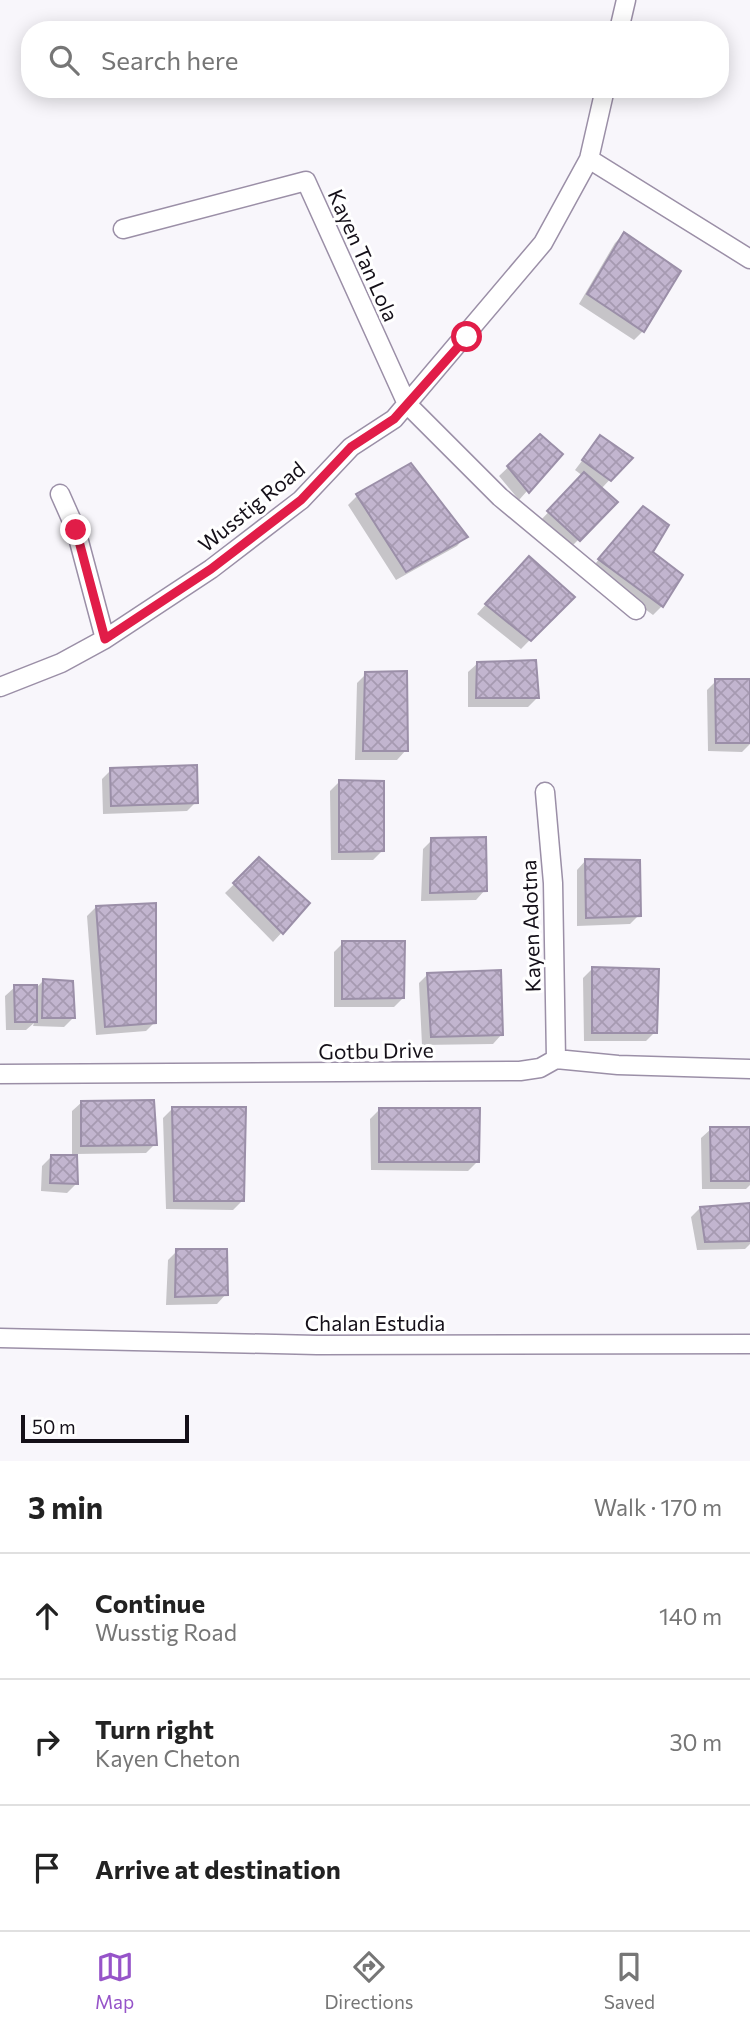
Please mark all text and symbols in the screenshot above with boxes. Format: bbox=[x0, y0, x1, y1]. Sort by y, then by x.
search box bbox=[21, 21, 729, 98]
icon: search bbox=[45, 41, 83, 79]
text: Search here bbox=[101, 44, 239, 75]
street label: Kayen Tan Lola bbox=[324, 185, 404, 325]
route start bbox=[451, 321, 482, 352]
street label: Wusstig Road bbox=[193, 456, 309, 556]
route end bbox=[60, 514, 91, 545]
street label: Kayen Adotna bbox=[515, 859, 545, 993]
street label: Gotbu Drive bbox=[318, 1036, 434, 1064]
street label: Chalan Estudia bbox=[305, 1310, 445, 1335]
scale bar bbox=[21, 1412, 189, 1444]
text: 50 m bbox=[32, 1415, 76, 1438]
text: 3 min bbox=[28, 1488, 103, 1525]
text: Walk · 170 m bbox=[594, 1493, 722, 1521]
text: Continue bbox=[95, 1587, 205, 1618]
icon: ahead bbox=[28, 1597, 66, 1635]
text: 140 m bbox=[659, 1602, 722, 1630]
text: Wusstig Road bbox=[95, 1618, 237, 1646]
text: Turn right bbox=[95, 1713, 214, 1744]
icon: right bbox=[28, 1723, 66, 1761]
text: 30 m bbox=[669, 1728, 722, 1756]
text: Kayen Cheton bbox=[95, 1744, 241, 1772]
icon: arrive bbox=[28, 1849, 66, 1887]
text: Arrive at destination bbox=[95, 1853, 341, 1884]
tab: Map bbox=[95, 1948, 134, 2013]
tab: Directions bbox=[324, 1948, 414, 2013]
tab: Saved bbox=[604, 1948, 655, 2013]

